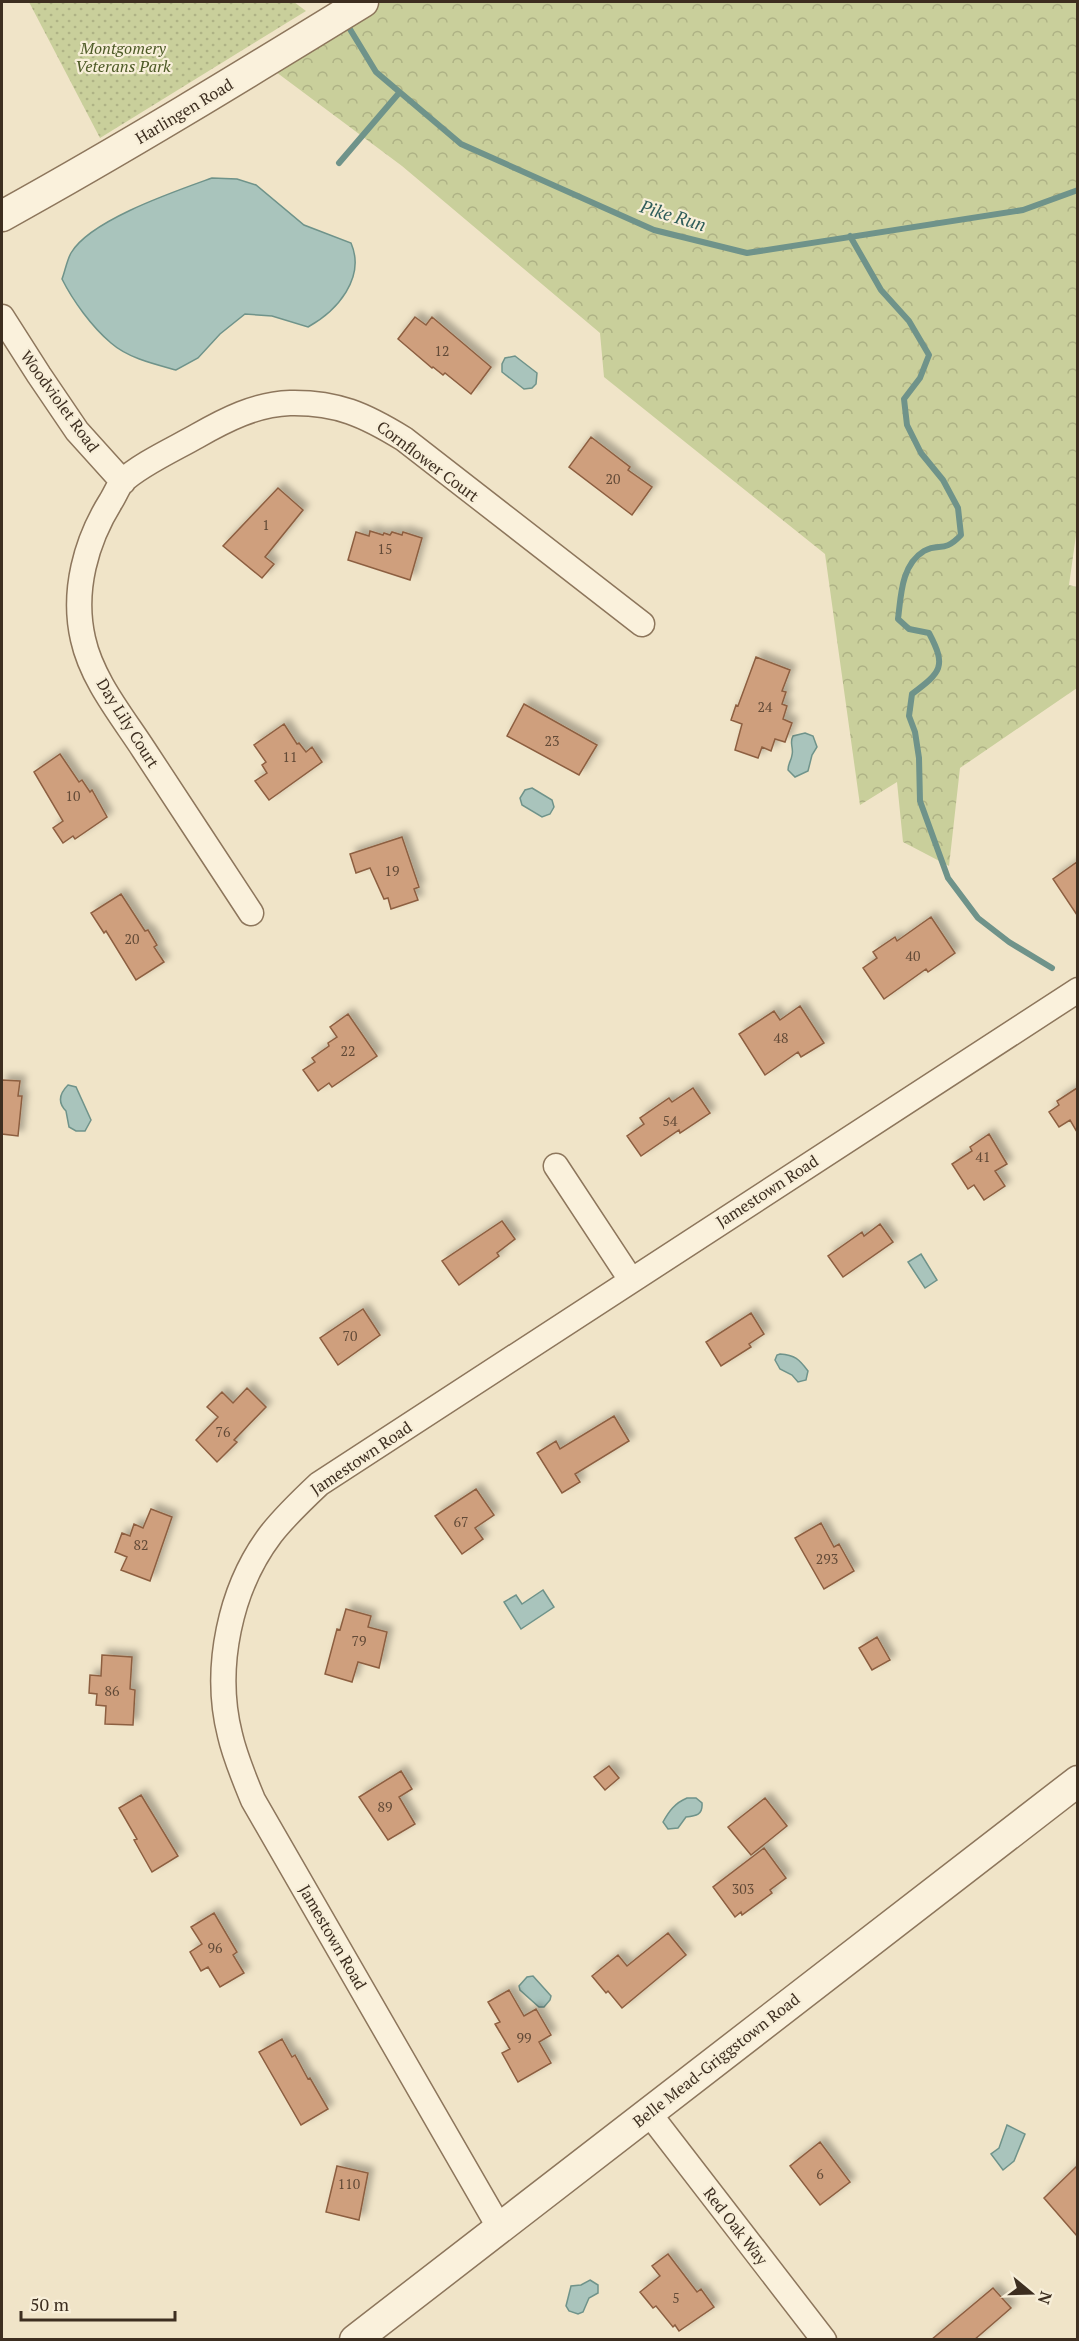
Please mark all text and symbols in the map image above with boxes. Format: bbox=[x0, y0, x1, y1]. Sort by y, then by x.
park label: Montgomery Veterans Park bbox=[75, 37, 171, 77]
street label: Harlingen Road bbox=[131, 73, 237, 149]
water label: Pike Run bbox=[637, 193, 709, 236]
house number: 12 bbox=[435, 341, 449, 360]
street label: Woodviolet Road bbox=[16, 346, 104, 456]
street label: Cornflower Court bbox=[372, 415, 484, 507]
house number: 20 bbox=[606, 469, 620, 488]
house number: 1 bbox=[262, 515, 270, 534]
house number: 15 bbox=[378, 539, 392, 558]
street label: Day Lily Court bbox=[92, 674, 164, 772]
house number: 24 bbox=[758, 697, 773, 716]
house number: 23 bbox=[545, 731, 559, 750]
house number: 11 bbox=[283, 747, 297, 766]
house number: 10 bbox=[66, 786, 80, 805]
house number: 19 bbox=[385, 861, 399, 880]
house number: 20 bbox=[125, 929, 139, 948]
house number: 40 bbox=[906, 946, 920, 965]
house number: 48 bbox=[774, 1028, 788, 1047]
house number: 22 bbox=[341, 1041, 355, 1060]
house number: 54 bbox=[663, 1111, 678, 1130]
house number: 41 bbox=[976, 1147, 990, 1166]
street label: Jamestown Road bbox=[712, 1150, 822, 1232]
house number: 70 bbox=[343, 1326, 357, 1345]
street label: Jamestown Road bbox=[306, 1416, 416, 1500]
house number: 76 bbox=[216, 1422, 231, 1441]
house number: 67 bbox=[454, 1512, 468, 1531]
house number: 82 bbox=[134, 1535, 148, 1554]
house number: 293 bbox=[816, 1549, 838, 1568]
house number: 79 bbox=[352, 1631, 366, 1650]
house number: 86 bbox=[105, 1681, 120, 1700]
house number: 89 bbox=[378, 1797, 392, 1816]
house number: 303 bbox=[732, 1879, 754, 1898]
street label: Jamestown Road bbox=[294, 1881, 372, 1994]
house number: 96 bbox=[208, 1938, 223, 1957]
street label: Belle Mead-Griggstown Road bbox=[628, 1988, 804, 2132]
house number: 99 bbox=[517, 2028, 531, 2047]
house number: 6 bbox=[816, 2164, 824, 2183]
house number: 110 bbox=[338, 2174, 360, 2193]
street label: Red Oak Way bbox=[699, 2183, 774, 2270]
north arrow bbox=[1001, 2263, 1061, 2323]
scale bar bbox=[21, 2284, 176, 2322]
house number: 5 bbox=[672, 2288, 680, 2307]
text: N bbox=[1033, 2289, 1058, 2307]
text: 50 m bbox=[30, 2292, 70, 2316]

